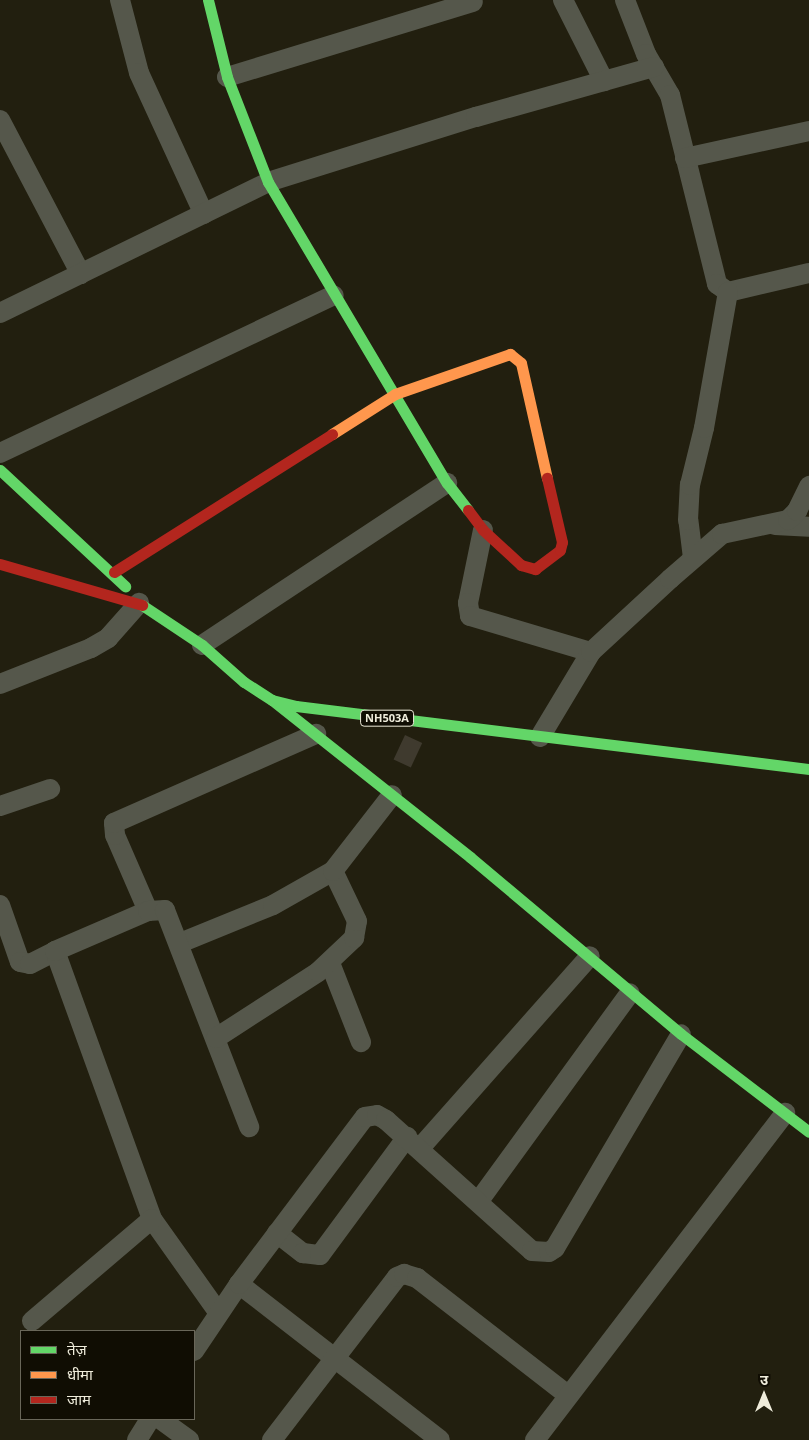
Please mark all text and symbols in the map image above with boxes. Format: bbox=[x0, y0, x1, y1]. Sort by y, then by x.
road number: NH503A bbox=[360, 710, 414, 726]
legend bbox=[20, 1330, 195, 1420]
text: तेज़ bbox=[67, 1339, 87, 1359]
text: धीमा bbox=[67, 1364, 93, 1384]
north arrow bbox=[739, 1370, 789, 1420]
text: उ bbox=[760, 1370, 768, 1389]
text: जाम bbox=[67, 1389, 91, 1409]

